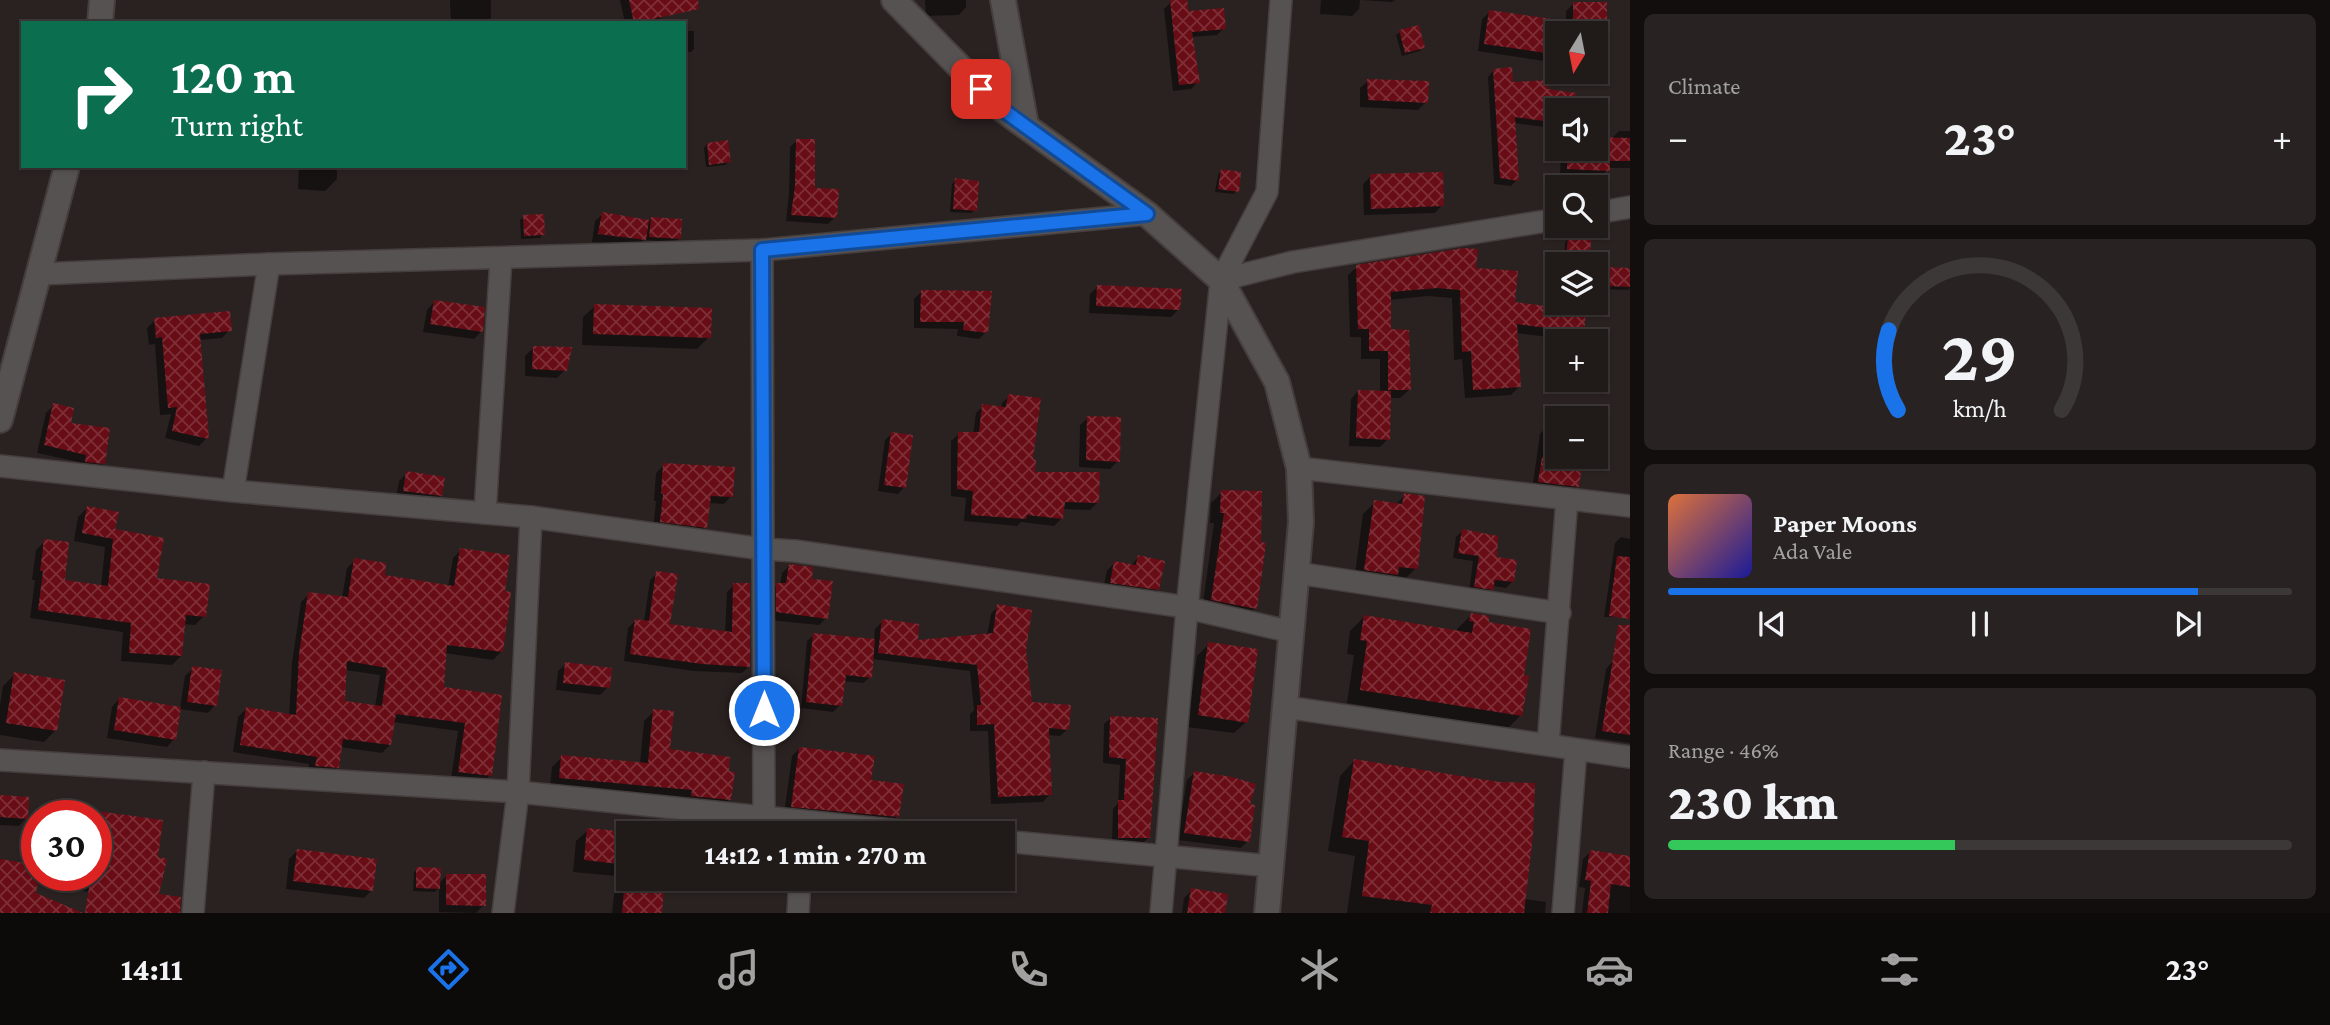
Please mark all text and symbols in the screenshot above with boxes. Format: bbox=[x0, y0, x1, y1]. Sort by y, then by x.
north arrow bbox=[1545, 21, 1608, 84]
map controls bbox=[1545, 21, 1608, 469]
icon: right bbox=[56, 49, 147, 140]
text: 120 m bbox=[171, 49, 295, 104]
pin bbox=[951, 59, 1011, 119]
icon: arrive bbox=[962, 70, 1000, 108]
text: Climate bbox=[1668, 73, 1740, 99]
button: sound bbox=[1545, 98, 1608, 161]
text: Turn right bbox=[171, 107, 303, 143]
text: 23° bbox=[1944, 108, 2016, 166]
text: − bbox=[1668, 116, 1688, 158]
text: + bbox=[2272, 116, 2292, 158]
button: search bbox=[1545, 175, 1608, 238]
button: layers bbox=[1545, 252, 1608, 315]
text: 29 bbox=[1942, 316, 2018, 397]
button: + bbox=[1545, 329, 1608, 392]
text: km/h bbox=[1953, 395, 2007, 422]
button: − bbox=[1545, 406, 1608, 469]
text: Paper Moons bbox=[1773, 509, 1917, 538]
text: Ada Vale bbox=[1773, 538, 1852, 564]
icon: previous bbox=[1753, 605, 1791, 643]
icon: pause bbox=[1961, 605, 1999, 643]
icon: next bbox=[2169, 605, 2207, 643]
position arrow bbox=[727, 673, 801, 747]
text: Range · 46% bbox=[1668, 737, 1779, 763]
text: 230 km bbox=[1668, 772, 1838, 830]
speed limit sign: 30 bbox=[21, 800, 112, 891]
text: 14:12 · 1 min · 270 m bbox=[705, 841, 926, 870]
icon: directions bbox=[424, 945, 473, 994]
icon: music bbox=[714, 945, 763, 994]
icon: phone bbox=[1004, 945, 1053, 994]
icon: climate bbox=[1295, 945, 1344, 994]
icon: car bbox=[1585, 945, 1634, 994]
icon: filters bbox=[1875, 945, 1924, 994]
text: 14:11 bbox=[121, 951, 183, 987]
text: 23° bbox=[2166, 951, 2209, 987]

